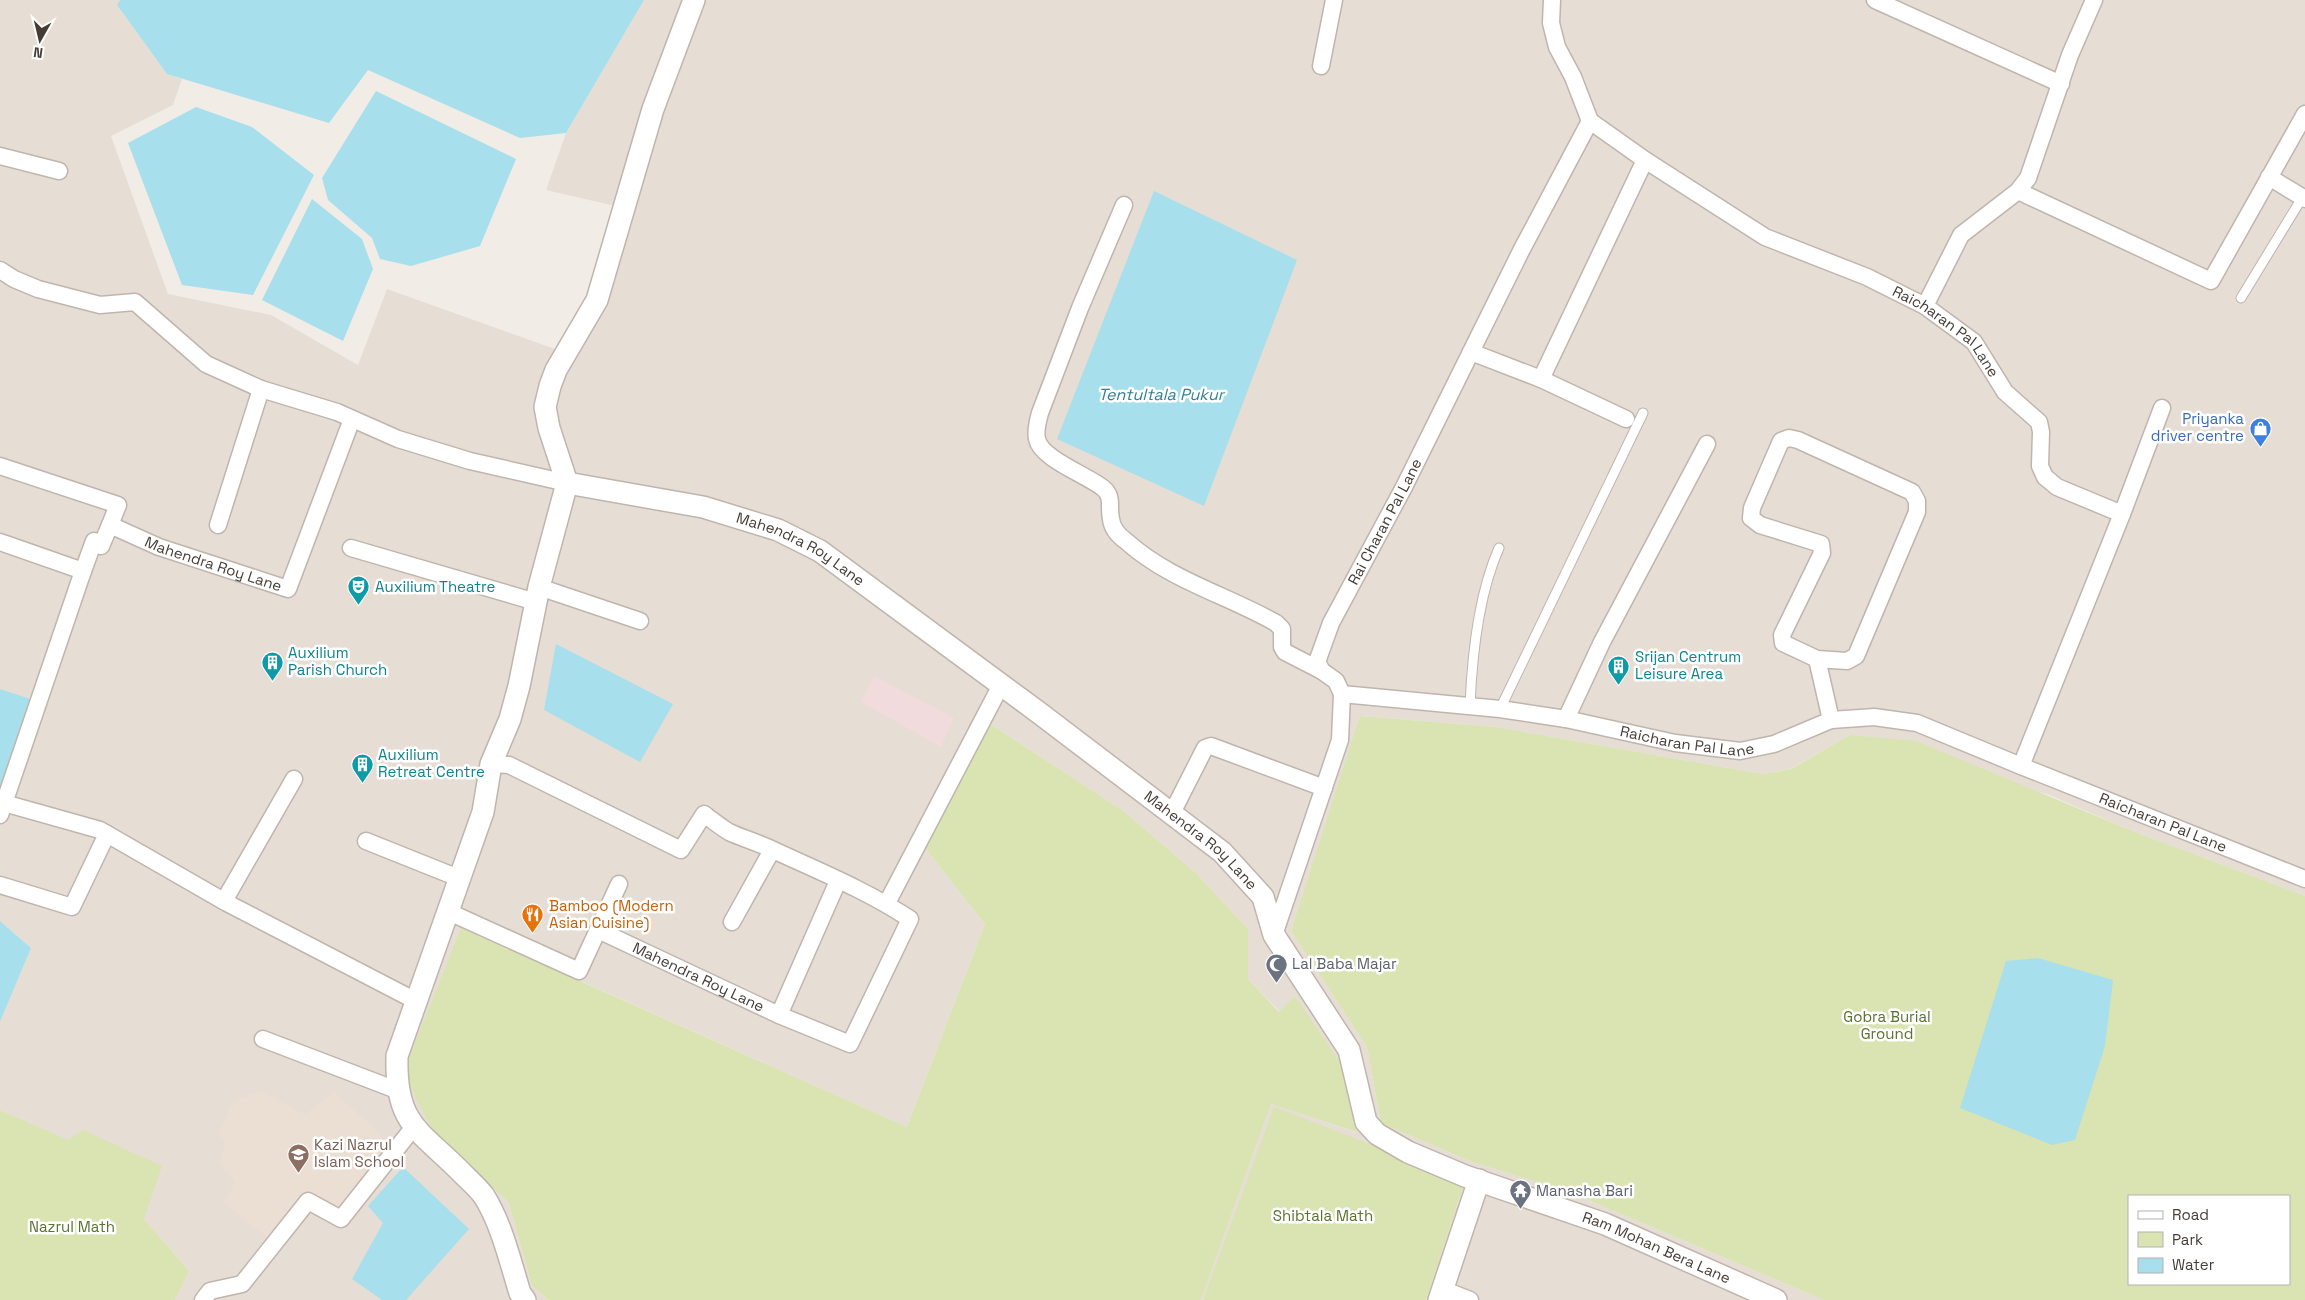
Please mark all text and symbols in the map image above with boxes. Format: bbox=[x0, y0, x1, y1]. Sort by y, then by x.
north arrow bbox=[15, 15, 65, 65]
text: N bbox=[32, 43, 44, 62]
street label: Raicharan Pal Lane bbox=[1889, 281, 2003, 381]
water label: Tentultala Pukur bbox=[1098, 384, 1226, 405]
place label: Priyanka driver centre bbox=[2151, 409, 2244, 445]
shop icon: Priyanka driver centre bbox=[2248, 416, 2272, 447]
street label: Rai Charan Pal Lane bbox=[1343, 455, 1426, 588]
street label: Mahendra Roy Lane bbox=[734, 508, 869, 590]
street label: Mahendra Roy Lane bbox=[142, 532, 284, 595]
theatre icon: Auxilium Theatre bbox=[347, 575, 371, 606]
place label: Auxilium Theatre bbox=[375, 577, 495, 596]
place label: Auxilium Parish Church bbox=[288, 643, 387, 679]
place label: Srijan Centrum Leisure Area bbox=[1635, 647, 1741, 683]
building icon: Auxilium Parish Church bbox=[260, 650, 284, 681]
building icon: Srijan Centrum Leisure Area bbox=[1607, 654, 1631, 685]
street label: Raicharan Pal Lane bbox=[1618, 721, 1756, 761]
place label: Auxilium Retreat Centre bbox=[378, 745, 485, 781]
building icon: Auxilium Retreat Centre bbox=[350, 752, 374, 783]
street label: Mahendra Roy Lane bbox=[1141, 786, 1262, 894]
street label: Raicharan Pal Lane bbox=[2097, 788, 2230, 856]
place label: Bamboo (Modern Asian Cuisine) bbox=[549, 896, 674, 933]
restaurant icon: Bamboo (Modern Asian Cuisine) bbox=[521, 903, 545, 934]
street label: Mahendra Roy Lane bbox=[630, 938, 768, 1016]
mosque icon: Lal Baba Majar bbox=[1264, 952, 1288, 983]
place label: Lal Baba Majar bbox=[1292, 954, 1397, 973]
park label: Gobra Burial Ground bbox=[1843, 1007, 1931, 1043]
place label: Kazi Nazrul Islam School bbox=[314, 1135, 404, 1171]
school or university icon: Kazi Nazrul Islam School bbox=[286, 1142, 310, 1173]
temple icon: Manasha Bari bbox=[1508, 1179, 1532, 1210]
place label: Manasha Bari bbox=[1536, 1181, 1633, 1200]
legend bbox=[2128, 1195, 2290, 1285]
text: Road bbox=[2172, 1205, 2209, 1224]
park label: Shibtala Math bbox=[1273, 1206, 1373, 1225]
street label: Ram Mohan Bera Lane bbox=[1580, 1207, 1734, 1288]
park label: Nazrul Math bbox=[29, 1217, 115, 1236]
text: Park bbox=[2172, 1230, 2203, 1249]
text: Water bbox=[2172, 1255, 2215, 1274]

